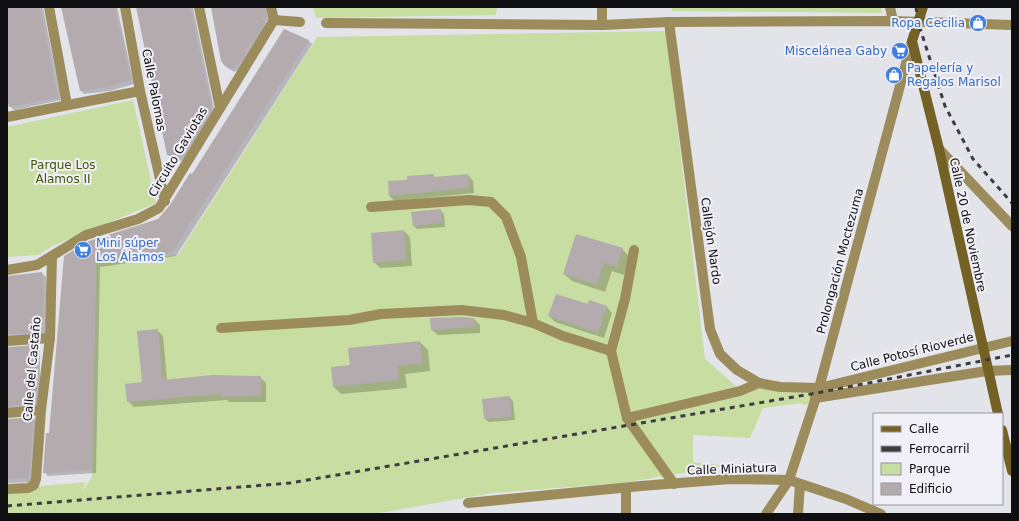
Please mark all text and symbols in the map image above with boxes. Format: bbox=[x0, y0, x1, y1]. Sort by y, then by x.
shop icon: Ropa Cecilia bbox=[968, 13, 988, 33]
place label: Ropa Cecilia bbox=[891, 16, 965, 30]
supermarket icon: Miscelánea Gaby bbox=[890, 41, 910, 61]
place label: Miscelánea Gaby bbox=[785, 44, 887, 58]
street label: Calle Palomas bbox=[139, 48, 169, 132]
place label: Papelería y Regalos Marisol bbox=[907, 61, 1001, 89]
shop icon: Papelería y Regalos Marisol bbox=[884, 65, 904, 85]
street label: Circuito Gaviotas bbox=[146, 104, 210, 200]
street label: Calle 20 de Noviembre bbox=[947, 157, 989, 293]
park label: Parque Los Alamos II bbox=[30, 158, 96, 186]
street label: Prolongación Moctezuma bbox=[814, 187, 866, 335]
street label: Callejón Nardo bbox=[698, 197, 724, 285]
place label: Mini súper Los Álamos bbox=[96, 236, 164, 264]
supermarket icon: Mini súper Los Álamos bbox=[73, 240, 93, 260]
street label: Calle del Castaño bbox=[20, 316, 44, 422]
street label: Calle Potosí Rioverde bbox=[849, 330, 975, 374]
legend bbox=[873, 413, 1003, 505]
text: Calle bbox=[909, 422, 939, 436]
text: Ferrocarril bbox=[909, 442, 970, 456]
street label: Calle Miniatura bbox=[687, 460, 777, 478]
text: Parque bbox=[909, 462, 950, 476]
text: Edificio bbox=[909, 482, 952, 496]

